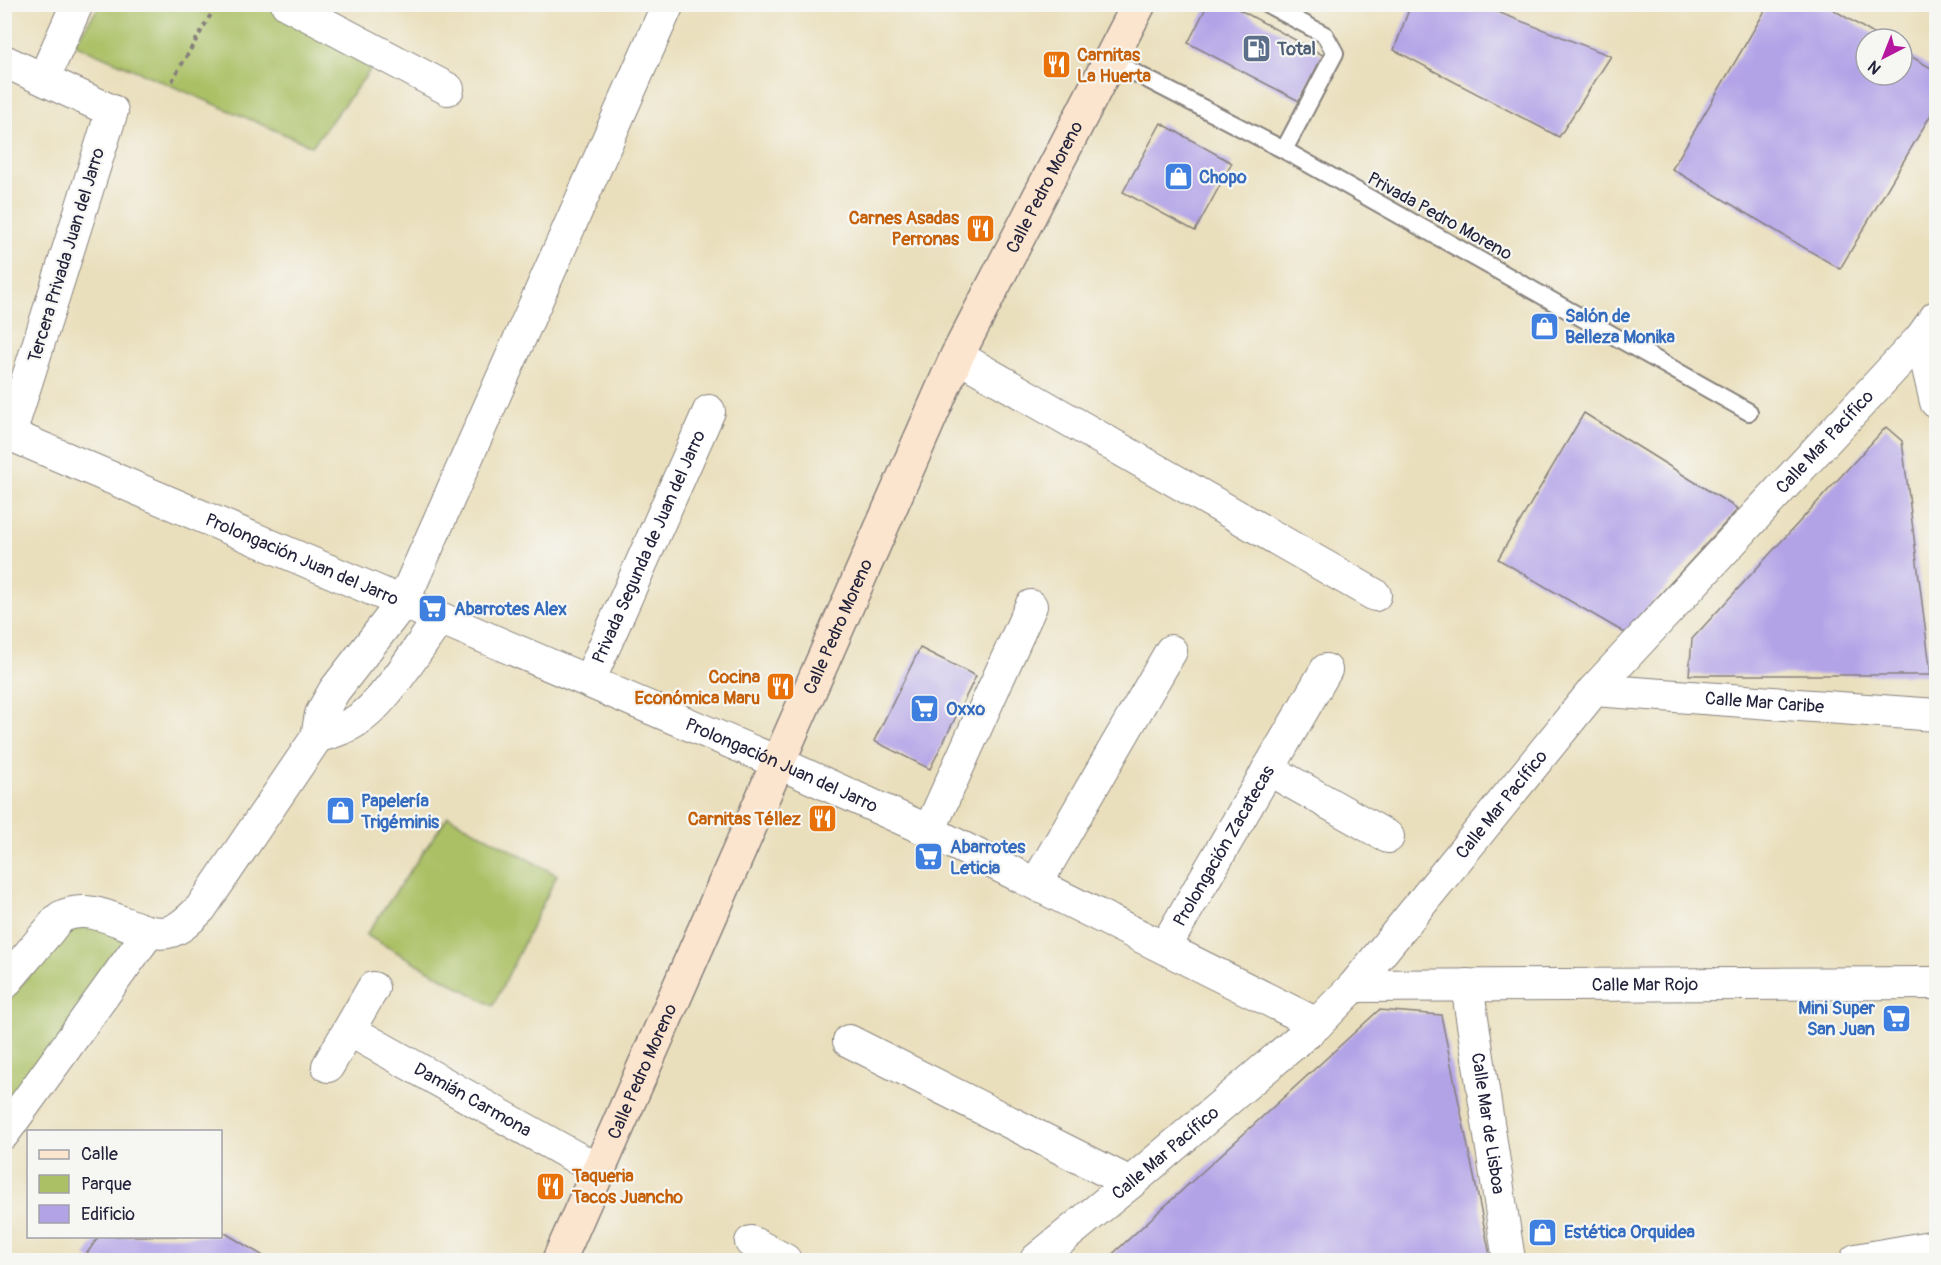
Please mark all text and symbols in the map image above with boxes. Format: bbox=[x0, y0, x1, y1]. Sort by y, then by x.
north arrow bbox=[1854, 27, 1914, 87]
fuel station icon: Total bbox=[1240, 33, 1272, 65]
place label: Total bbox=[1276, 38, 1316, 61]
place label: Carnitas La Huerta bbox=[1077, 44, 1151, 88]
restaurant icon: Carnitas La Huerta bbox=[1040, 49, 1072, 81]
text: N bbox=[1864, 56, 1885, 78]
street label: Calle Pedro Moreno bbox=[1001, 117, 1089, 257]
street label: Tercera Privada Juan del Jarro bbox=[23, 145, 110, 365]
shop icon: Chopo bbox=[1162, 161, 1194, 193]
place label: Chopo bbox=[1199, 166, 1247, 189]
street label: Privada Pedro Moreno bbox=[1363, 167, 1516, 266]
place label: Carnes Asadas Perronas bbox=[849, 207, 960, 251]
restaurant icon: Carnes Asadas Perronas bbox=[964, 212, 996, 244]
place label: Salón de Belleza Monika bbox=[1565, 305, 1676, 349]
shop icon: Salón de Belleza Monika bbox=[1528, 310, 1560, 342]
street label: Calle Mar Pacífico bbox=[1771, 385, 1879, 499]
street label: Privada Segunda de Juan del Jarro bbox=[587, 426, 711, 667]
street label: Prolongación Juan del Jarro bbox=[202, 508, 402, 611]
street label: Calle Pedro Moreno bbox=[798, 555, 878, 698]
supermarket icon: Abarrotes Alex bbox=[417, 593, 449, 625]
place label: Abarrotes Alex bbox=[454, 598, 567, 621]
place label: Cocina Económica Maru bbox=[635, 666, 761, 710]
restaurant icon: Cocina Económica Maru bbox=[765, 671, 797, 703]
street label: Calle Mar Caribe bbox=[1704, 687, 1825, 719]
supermarket icon: Oxxo bbox=[909, 693, 941, 725]
place label: Oxxo bbox=[946, 698, 985, 721]
street label: Prolongación Juan del Jarro bbox=[682, 713, 882, 818]
street label: Calle Mar Pacífico bbox=[1451, 745, 1553, 864]
street label: Prolongación Zacatecas bbox=[1168, 761, 1280, 931]
place label: Papelería Trigéminis bbox=[360, 790, 440, 834]
shop icon: Papelería Trigéminis bbox=[324, 795, 356, 827]
restaurant icon: Carnitas Téllez bbox=[806, 803, 838, 835]
place label: Carnitas Téllez bbox=[688, 808, 802, 831]
place label: Abarrotes Leticia bbox=[950, 836, 1026, 880]
supermarket icon: Abarrotes Leticia bbox=[913, 841, 945, 873]
street label: Calle Mar Rojo bbox=[1592, 973, 1699, 997]
place label: Mini Super San Juan bbox=[1798, 997, 1876, 1041]
street label: Calle Pedro Moreno bbox=[603, 1000, 682, 1143]
supermarket icon: Mini Super San Juan bbox=[1880, 1002, 1912, 1034]
street label: Calle Mar de Lisboa bbox=[1466, 1051, 1510, 1196]
street label: Damián Carmona bbox=[410, 1058, 535, 1142]
street label: Calle Mar Pacífico bbox=[1107, 1101, 1224, 1205]
legend bbox=[27, 1130, 222, 1238]
text: Calle bbox=[81, 1143, 118, 1166]
place label: Taqueria Tacos Juancho bbox=[571, 1165, 683, 1209]
restaurant icon: Taqueria Tacos Juancho bbox=[535, 1170, 567, 1202]
text: Parque bbox=[81, 1173, 131, 1196]
text: Edificio bbox=[81, 1203, 135, 1226]
shop icon: Estética Orquidea bbox=[1527, 1216, 1559, 1248]
place label: Estética Orquidea bbox=[1564, 1221, 1696, 1244]

